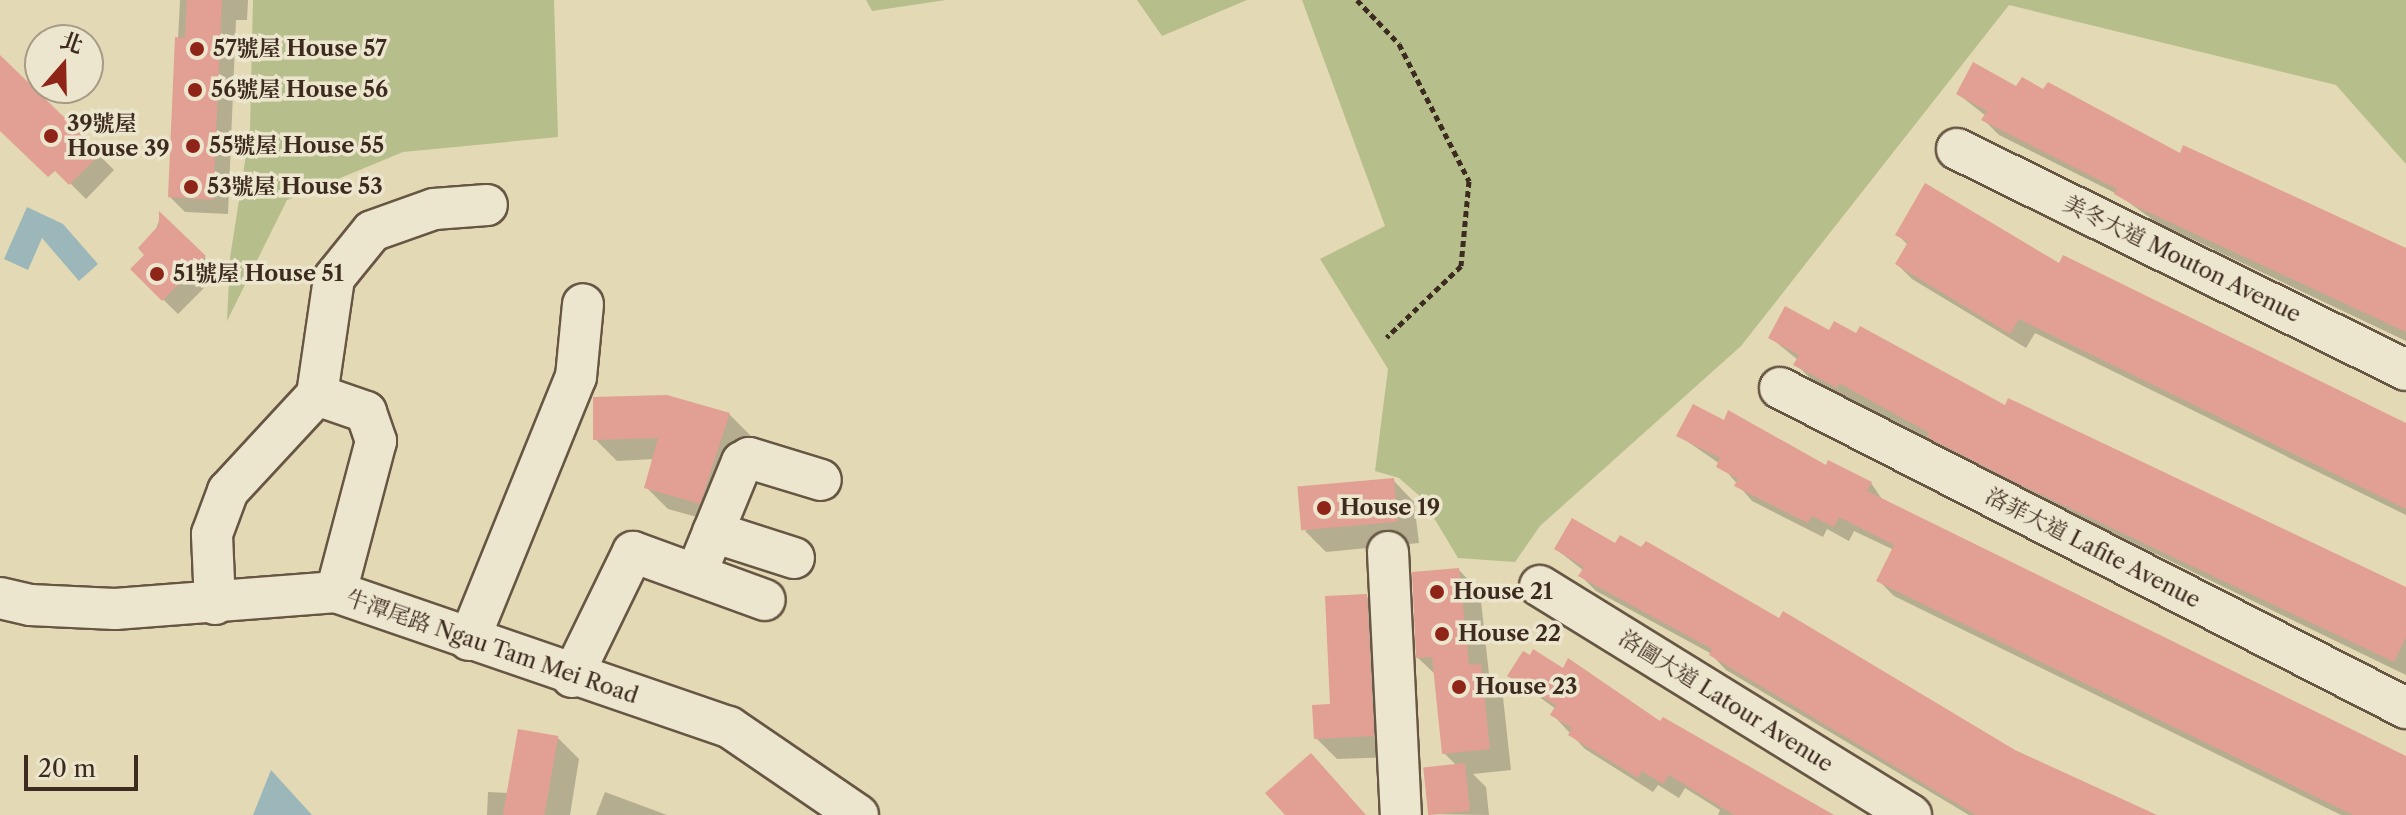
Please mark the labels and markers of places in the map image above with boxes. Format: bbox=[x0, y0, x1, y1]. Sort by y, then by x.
place label: 57號屋 House 57 bbox=[213, 36, 387, 62]
marker: 57號屋 House 57 bbox=[188, 40, 206, 58]
place label: 56號屋 House 56 bbox=[211, 77, 388, 103]
marker: 56號屋 House 56 bbox=[186, 81, 204, 99]
place label: 39號屋 House 39 bbox=[67, 110, 170, 162]
marker: 39號屋 House 39 bbox=[42, 127, 60, 145]
place label: 55號屋 House 55 bbox=[209, 133, 384, 159]
marker: 55號屋 House 55 bbox=[184, 137, 202, 155]
place label: 53號屋 House 53 bbox=[207, 174, 383, 200]
marker: 53號屋 House 53 bbox=[182, 178, 200, 196]
place label: 51號屋 House 51 bbox=[173, 261, 344, 287]
marker: 51號屋 House 51 bbox=[148, 265, 166, 283]
place label: House 19 bbox=[1340, 495, 1440, 521]
marker: House 19 bbox=[1315, 499, 1333, 517]
place label: House 21 bbox=[1453, 579, 1553, 605]
marker: House 21 bbox=[1428, 583, 1446, 601]
place label: House 22 bbox=[1458, 621, 1561, 647]
marker: House 22 bbox=[1433, 625, 1451, 643]
place label: House 23 bbox=[1475, 674, 1577, 700]
marker: House 23 bbox=[1450, 678, 1468, 696]

